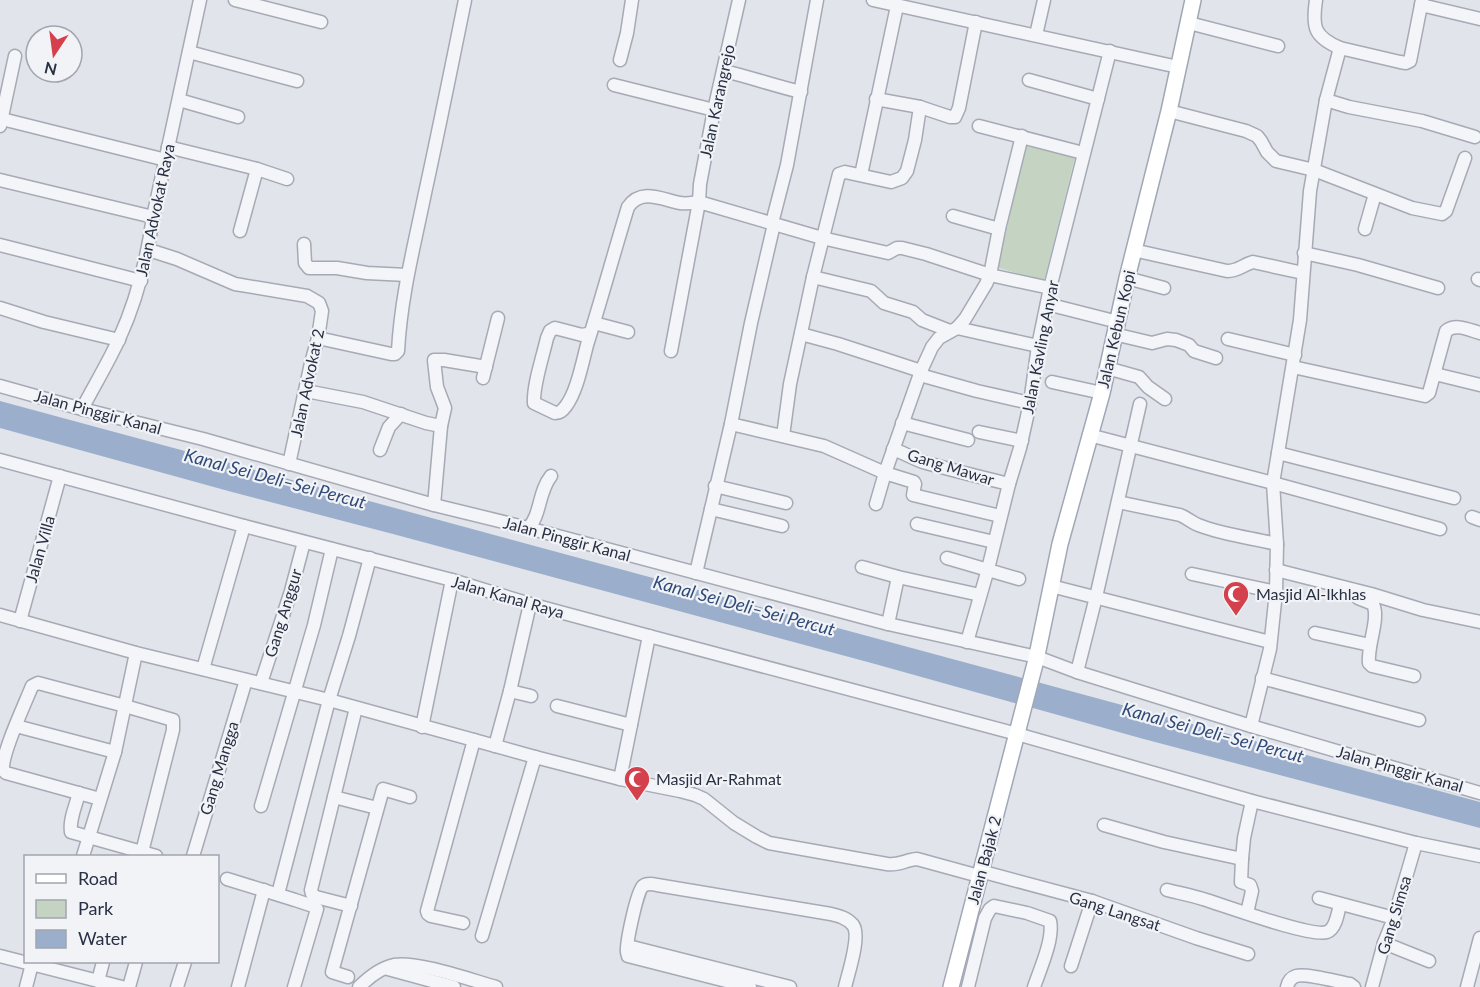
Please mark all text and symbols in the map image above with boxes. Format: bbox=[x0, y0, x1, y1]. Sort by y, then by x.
north arrow bbox=[24, 24, 84, 84]
street label: Jalan Karangrejo bbox=[695, 42, 738, 159]
text: N bbox=[42, 58, 59, 80]
street label: Jalan Advokat Raya bbox=[131, 142, 178, 278]
street label: Jalan Kebun Kopi bbox=[1093, 268, 1138, 390]
street label: Jalan Kavling Anyar bbox=[1017, 278, 1062, 415]
street label: Jalan Advokat 2 bbox=[286, 327, 327, 439]
street label: Jalan Pinggir Kanal bbox=[33, 385, 164, 438]
water label: Kanal Sei Deli–Sei Percut bbox=[182, 443, 369, 513]
street label: Gang Mawar bbox=[905, 444, 997, 489]
street label: Jalan Pinggir Kanal bbox=[502, 512, 633, 565]
street label: Jalan Villa bbox=[21, 513, 58, 585]
street label: Gang Anggur bbox=[260, 566, 305, 659]
water label: Kanal Sei Deli–Sei Percut bbox=[651, 570, 838, 640]
street label: Jalan Kanal Raya bbox=[450, 571, 567, 622]
mosque icon: Masjid Al-Ikhlas bbox=[1221, 579, 1251, 617]
place label: Masjid Al-Ikhlas bbox=[1256, 584, 1366, 603]
water label: Kanal Sei Deli–Sei Percut bbox=[1120, 697, 1307, 767]
street label: Gang Mangga bbox=[195, 719, 242, 817]
street label: Jalan Pinggir Kanal bbox=[1335, 741, 1466, 796]
mosque icon: Masjid Ar-Rahmat bbox=[622, 764, 652, 802]
place label: Masjid Ar-Rahmat bbox=[656, 769, 782, 788]
street label: Jalan Bajak 2 bbox=[963, 814, 1004, 906]
legend bbox=[24, 855, 219, 963]
text: Road bbox=[78, 867, 118, 889]
street label: Gang Simsa bbox=[1373, 873, 1415, 957]
street label: Gang Langsat bbox=[1067, 887, 1163, 934]
text: Park bbox=[78, 897, 114, 919]
text: Water bbox=[78, 927, 127, 949]

